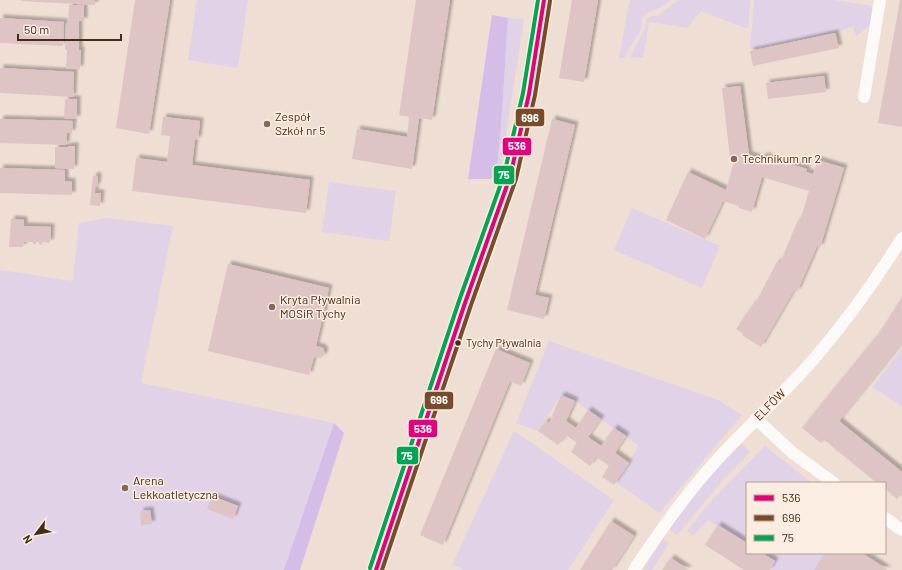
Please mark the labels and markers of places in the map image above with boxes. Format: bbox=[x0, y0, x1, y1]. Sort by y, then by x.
place label: Zespół Szkół nr 5 bbox=[275, 109, 325, 137]
marker: Zespół Szkół nr 5 bbox=[262, 119, 272, 129]
place label: Technikum nr 2 bbox=[742, 151, 821, 165]
marker: Technikum nr 2 bbox=[729, 154, 739, 164]
place label: Kryta Pływalnia MOSiR Tychy bbox=[280, 292, 360, 320]
marker: Kryta Pływalnia MOSiR Tychy bbox=[267, 302, 277, 312]
place label: Tychy Pływalnia bbox=[466, 336, 541, 349]
marker: Tychy Pływalnia bbox=[453, 338, 463, 348]
place label: Arena Lekkoatletyczna bbox=[133, 473, 218, 501]
marker: Arena Lekkoatletyczna bbox=[120, 483, 130, 493]

